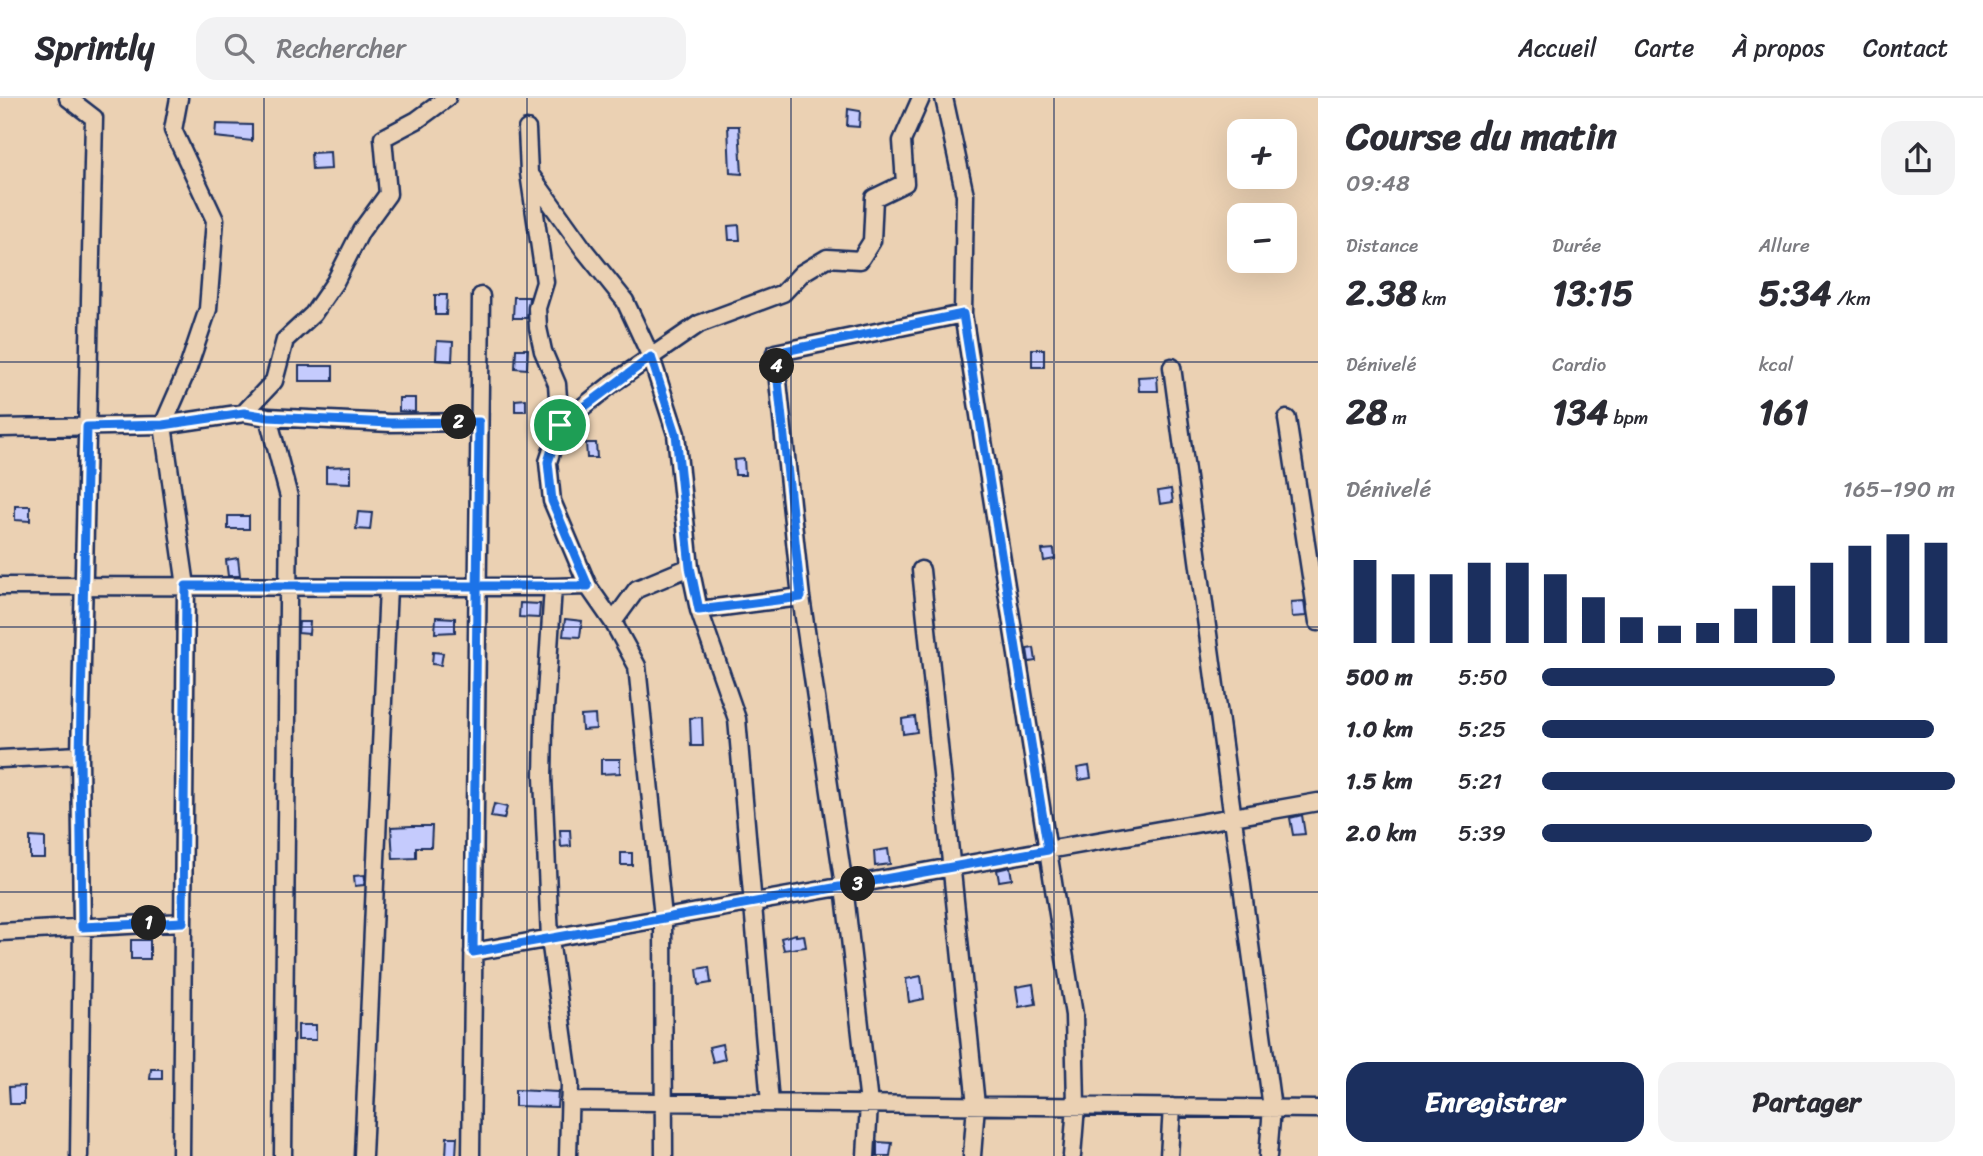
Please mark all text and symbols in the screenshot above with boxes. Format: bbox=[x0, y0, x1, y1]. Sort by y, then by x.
search box bbox=[196, 17, 686, 80]
text: Sprintly bbox=[35, 19, 154, 77]
text: Rechercher bbox=[276, 25, 406, 71]
text: Accueil bbox=[1518, 27, 1597, 69]
text: Carte bbox=[1635, 27, 1694, 69]
text: À propos bbox=[1732, 27, 1825, 69]
text: Contact bbox=[1863, 27, 1948, 69]
icon: search bbox=[220, 29, 258, 67]
text: Course du matin bbox=[1346, 103, 1617, 170]
map controls bbox=[1227, 119, 1297, 273]
button: + bbox=[1227, 119, 1297, 189]
button: share bbox=[1881, 121, 1955, 195]
text: 09:48 bbox=[1346, 163, 1410, 204]
button: − bbox=[1227, 203, 1297, 273]
text: Distance bbox=[1346, 229, 1418, 262]
text: Durée bbox=[1552, 229, 1601, 262]
text: Allure bbox=[1759, 229, 1810, 262]
text: 2.38 bbox=[1346, 262, 1417, 324]
text: 13:15 bbox=[1552, 262, 1634, 324]
text: 5:34 bbox=[1759, 262, 1832, 324]
text: km bbox=[1417, 282, 1447, 315]
text: /km bbox=[1832, 282, 1871, 315]
pin: 4 bbox=[760, 348, 794, 384]
text: Dénivelé bbox=[1346, 348, 1416, 381]
text: Cardio bbox=[1552, 348, 1606, 381]
text: kcal bbox=[1759, 348, 1793, 381]
text: 4 bbox=[771, 349, 782, 382]
text: 28 bbox=[1346, 381, 1387, 443]
text: 134 bbox=[1552, 381, 1608, 443]
text: 161 bbox=[1759, 381, 1809, 443]
pin bbox=[530, 395, 590, 455]
text: m bbox=[1387, 401, 1407, 434]
text: bpm bbox=[1608, 401, 1648, 434]
pin: 2 bbox=[442, 404, 476, 440]
text: 2 bbox=[453, 405, 464, 438]
icon: arrive bbox=[541, 406, 579, 444]
text: Dénivelé bbox=[1346, 469, 1431, 510]
text: 165–190 m bbox=[1843, 469, 1955, 510]
text: 500 m bbox=[1346, 657, 1413, 698]
text: 5:50 bbox=[1458, 657, 1508, 698]
text: 1.0 km bbox=[1346, 709, 1413, 750]
text: 5:25 bbox=[1458, 709, 1506, 750]
text: 1.5 km bbox=[1346, 761, 1413, 802]
text: 5:21 bbox=[1458, 761, 1502, 802]
text: 2.0 km bbox=[1346, 813, 1417, 854]
text: 5:39 bbox=[1458, 813, 1506, 854]
pin: 3 bbox=[840, 866, 876, 902]
text: 3 bbox=[852, 867, 863, 900]
pin: 1 bbox=[132, 906, 166, 940]
text: 1 bbox=[144, 906, 153, 939]
button: Enregistrer bbox=[1346, 1062, 1644, 1142]
button: Partager bbox=[1658, 1062, 1955, 1142]

